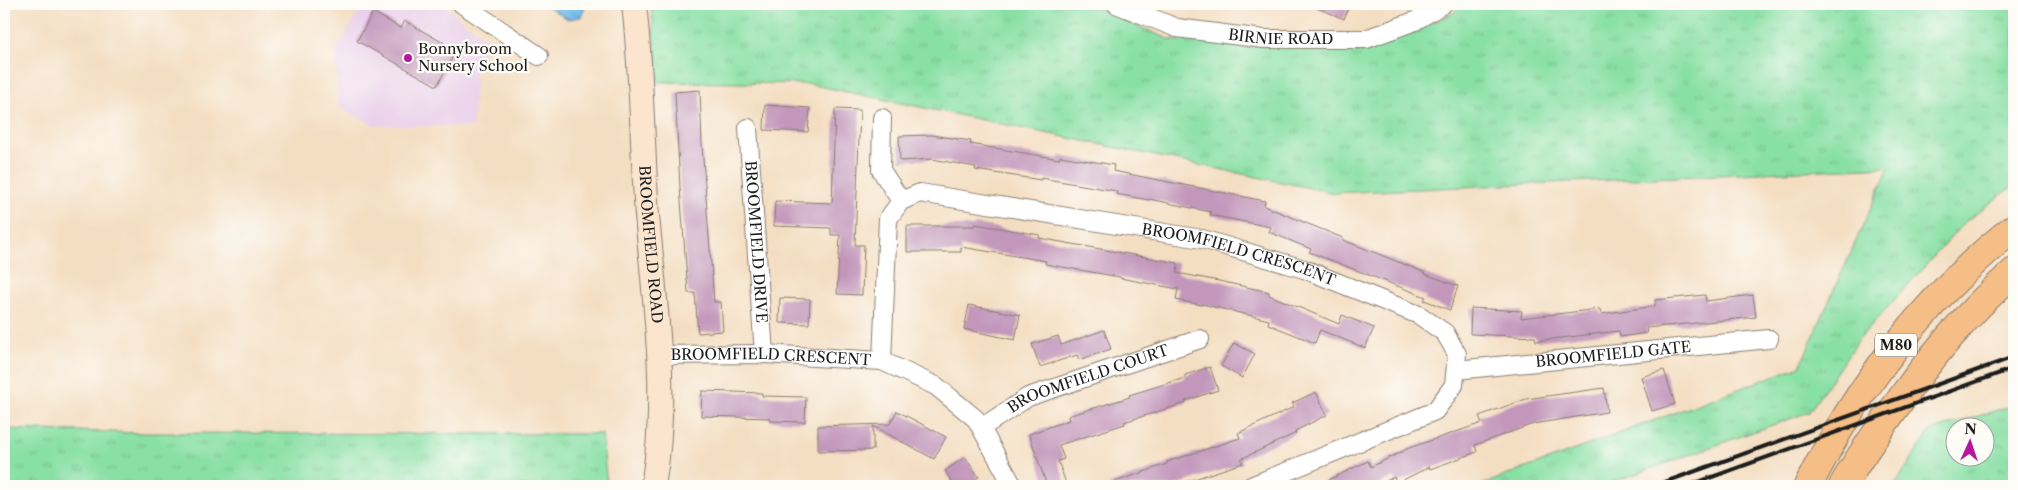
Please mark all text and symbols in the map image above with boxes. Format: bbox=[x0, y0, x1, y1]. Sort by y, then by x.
street label: BIRNIE ROAD bbox=[1227, 25, 1334, 48]
place label: Bonnybroom Nursery School bbox=[418, 39, 528, 75]
marker: Bonnybroom Nursery School bbox=[402, 52, 414, 64]
street label: BROOMFIELD DRIVE bbox=[741, 160, 772, 324]
street label: BROOMFIELD ROAD bbox=[635, 165, 667, 324]
street label: BROOMFIELD CRESCENT bbox=[1140, 219, 1339, 290]
road number: M80 bbox=[1875, 334, 1917, 356]
street label: BROOMFIELD GATE bbox=[1534, 337, 1692, 371]
street label: BROOMFIELD COURT bbox=[1004, 340, 1172, 417]
street label: BROOMFIELD CRESCENT bbox=[671, 344, 872, 369]
north arrow bbox=[1946, 418, 1996, 468]
text: N bbox=[1964, 420, 1977, 438]

